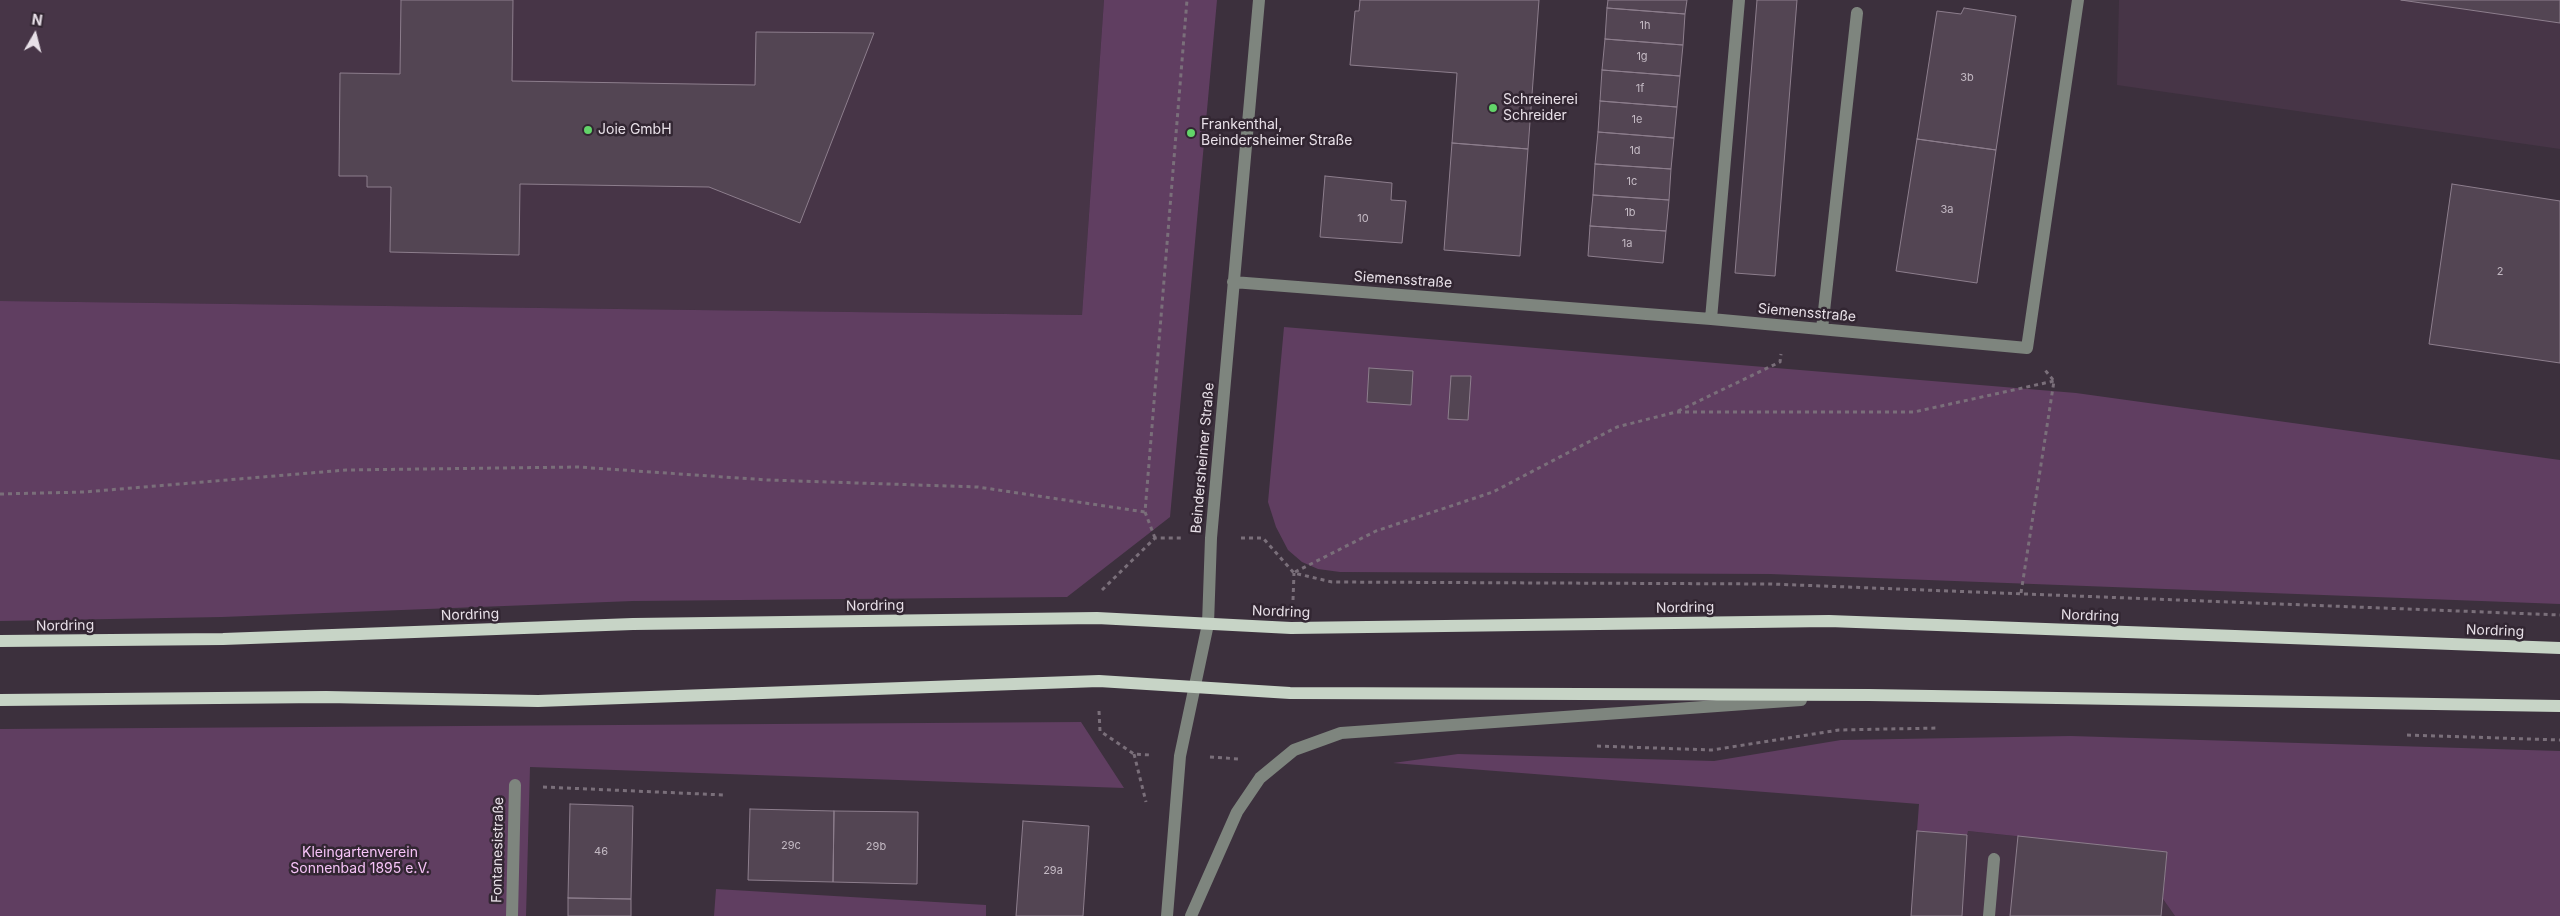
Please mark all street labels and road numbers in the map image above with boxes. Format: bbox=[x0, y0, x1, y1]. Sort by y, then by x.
street label: Siemensstraße bbox=[1353, 268, 1453, 292]
street label: Siemensstraße bbox=[1757, 300, 1857, 326]
street label: Beindersheimer Straße bbox=[1188, 382, 1218, 534]
street label: Nordring bbox=[846, 597, 904, 615]
street label: Nordring bbox=[1656, 599, 1714, 617]
street label: Nordring bbox=[1252, 603, 1310, 621]
street label: Nordring bbox=[441, 606, 499, 624]
street label: Nordring bbox=[2061, 607, 2119, 625]
street label: Nordring bbox=[36, 617, 94, 635]
street label: Nordring bbox=[2466, 622, 2524, 640]
street label: Fontanesistraße bbox=[489, 797, 507, 903]

